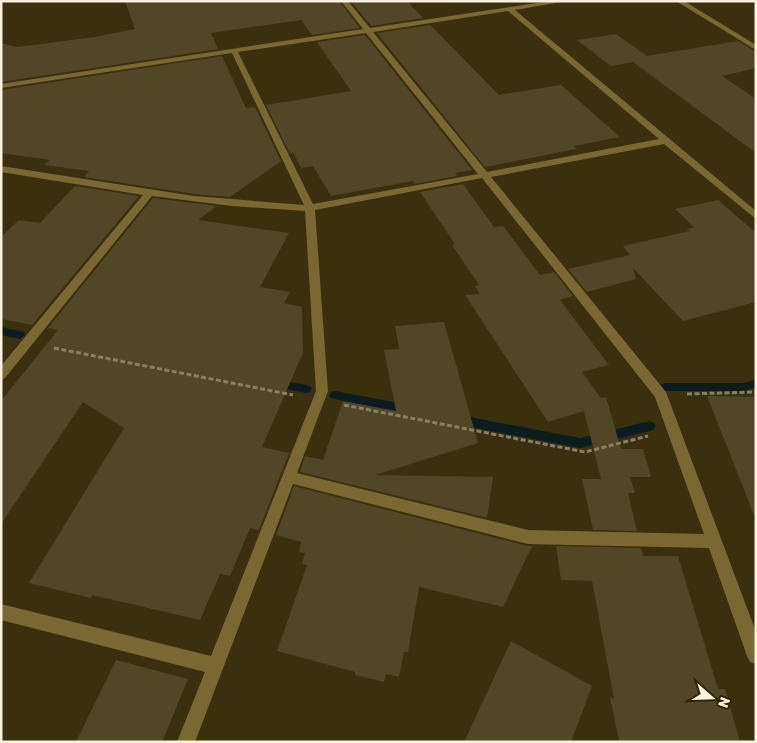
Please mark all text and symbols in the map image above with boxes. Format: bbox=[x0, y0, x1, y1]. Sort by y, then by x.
north arrow bbox=[687, 673, 737, 723]
text: N bbox=[714, 695, 733, 710]

